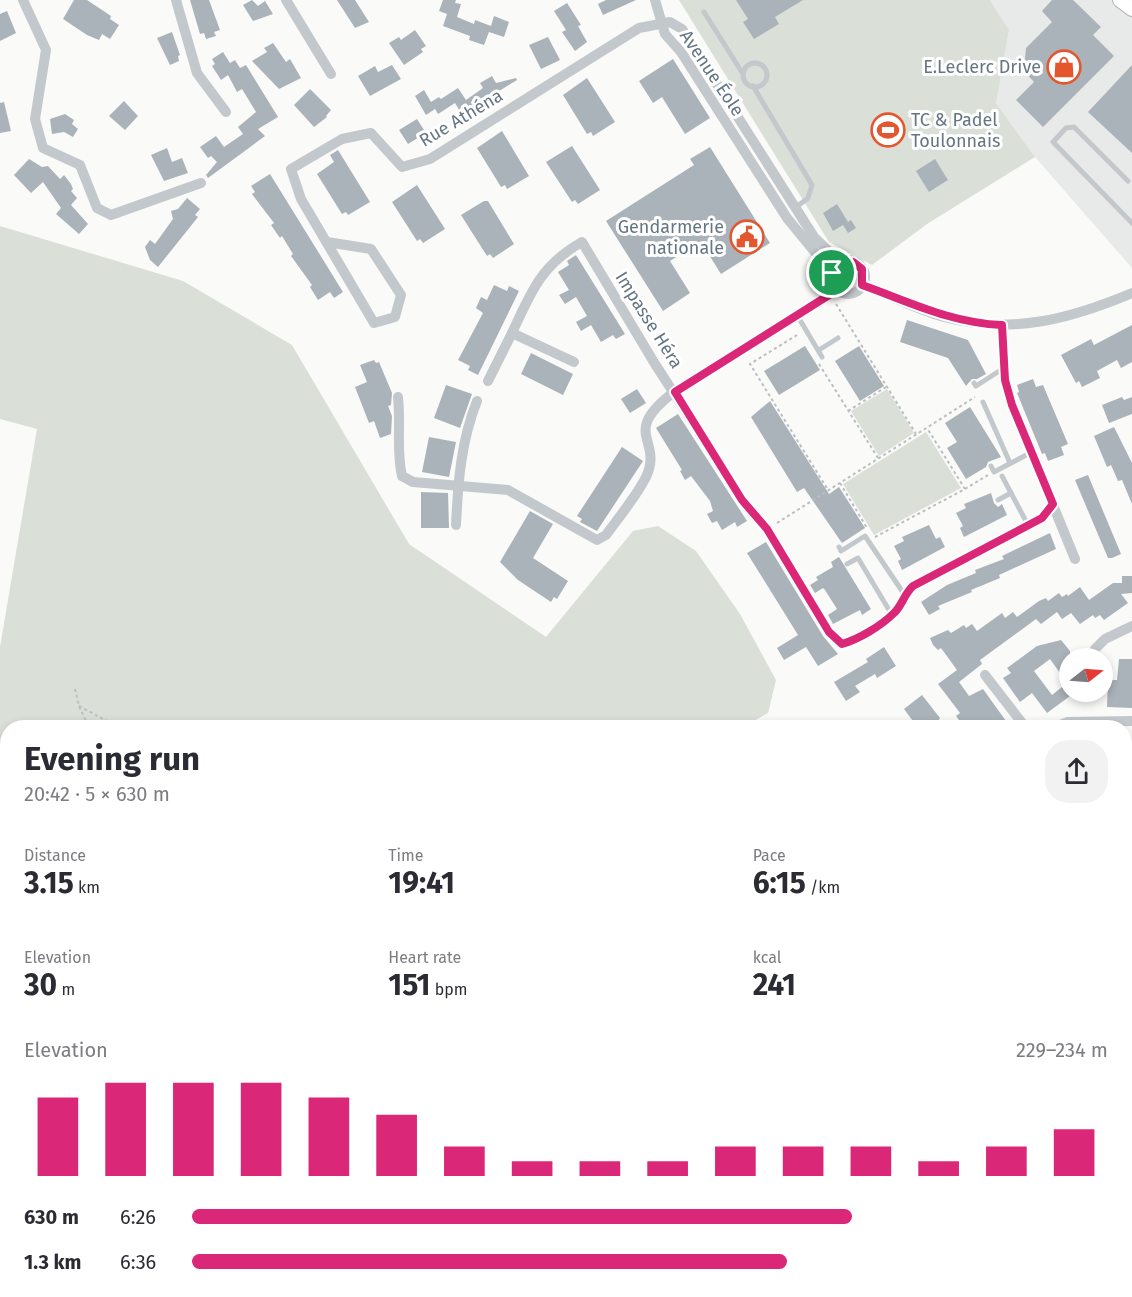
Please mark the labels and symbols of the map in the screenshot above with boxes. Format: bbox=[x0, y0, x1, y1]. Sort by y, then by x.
street label: Avenue Éole bbox=[675, 25, 750, 120]
shop icon: E.Leclerc Drive bbox=[1046, 49, 1082, 85]
place label: E.Leclerc Drive bbox=[923, 56, 1041, 78]
street label: Rue Athéna bbox=[415, 85, 507, 151]
place label: TC & Padel Toulonnais bbox=[911, 109, 1000, 152]
sports icon: TC & Padel Toulonnais bbox=[870, 112, 906, 148]
place label: Gendarmerie nationale bbox=[618, 216, 724, 259]
public building icon: Gendarmerie nationale bbox=[729, 219, 765, 255]
pin bbox=[806, 247, 857, 298]
street label: Impasse Héra bbox=[610, 267, 688, 373]
north arrow bbox=[1059, 648, 1113, 702]

